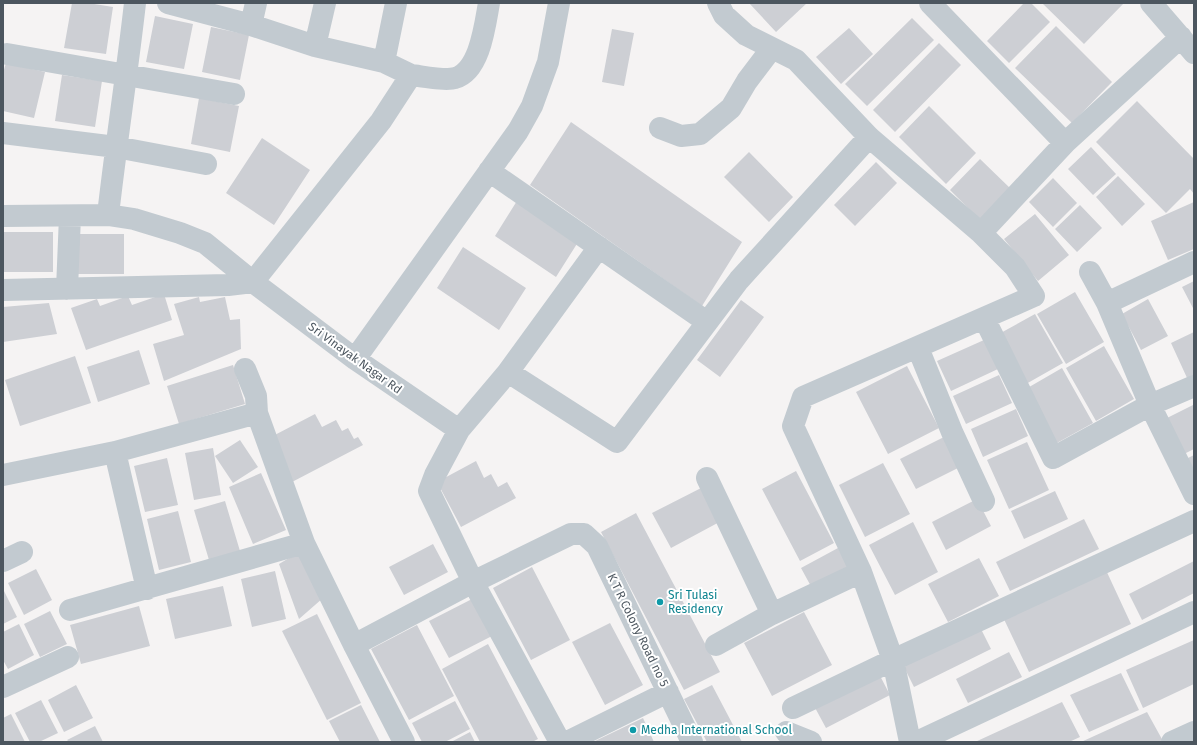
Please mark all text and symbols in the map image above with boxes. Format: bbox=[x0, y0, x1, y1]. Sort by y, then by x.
street label: Sri Vinayak Nagar Rd bbox=[306, 319, 404, 397]
street label: K T R Colony Road no 5 bbox=[604, 571, 672, 689]
place label: Sri Tulasi Residency bbox=[668, 588, 723, 616]
marker: Sri Tulasi Residency bbox=[655, 597, 665, 607]
place label: Medha International School bbox=[641, 723, 792, 737]
marker: Medha International School bbox=[628, 725, 638, 735]

